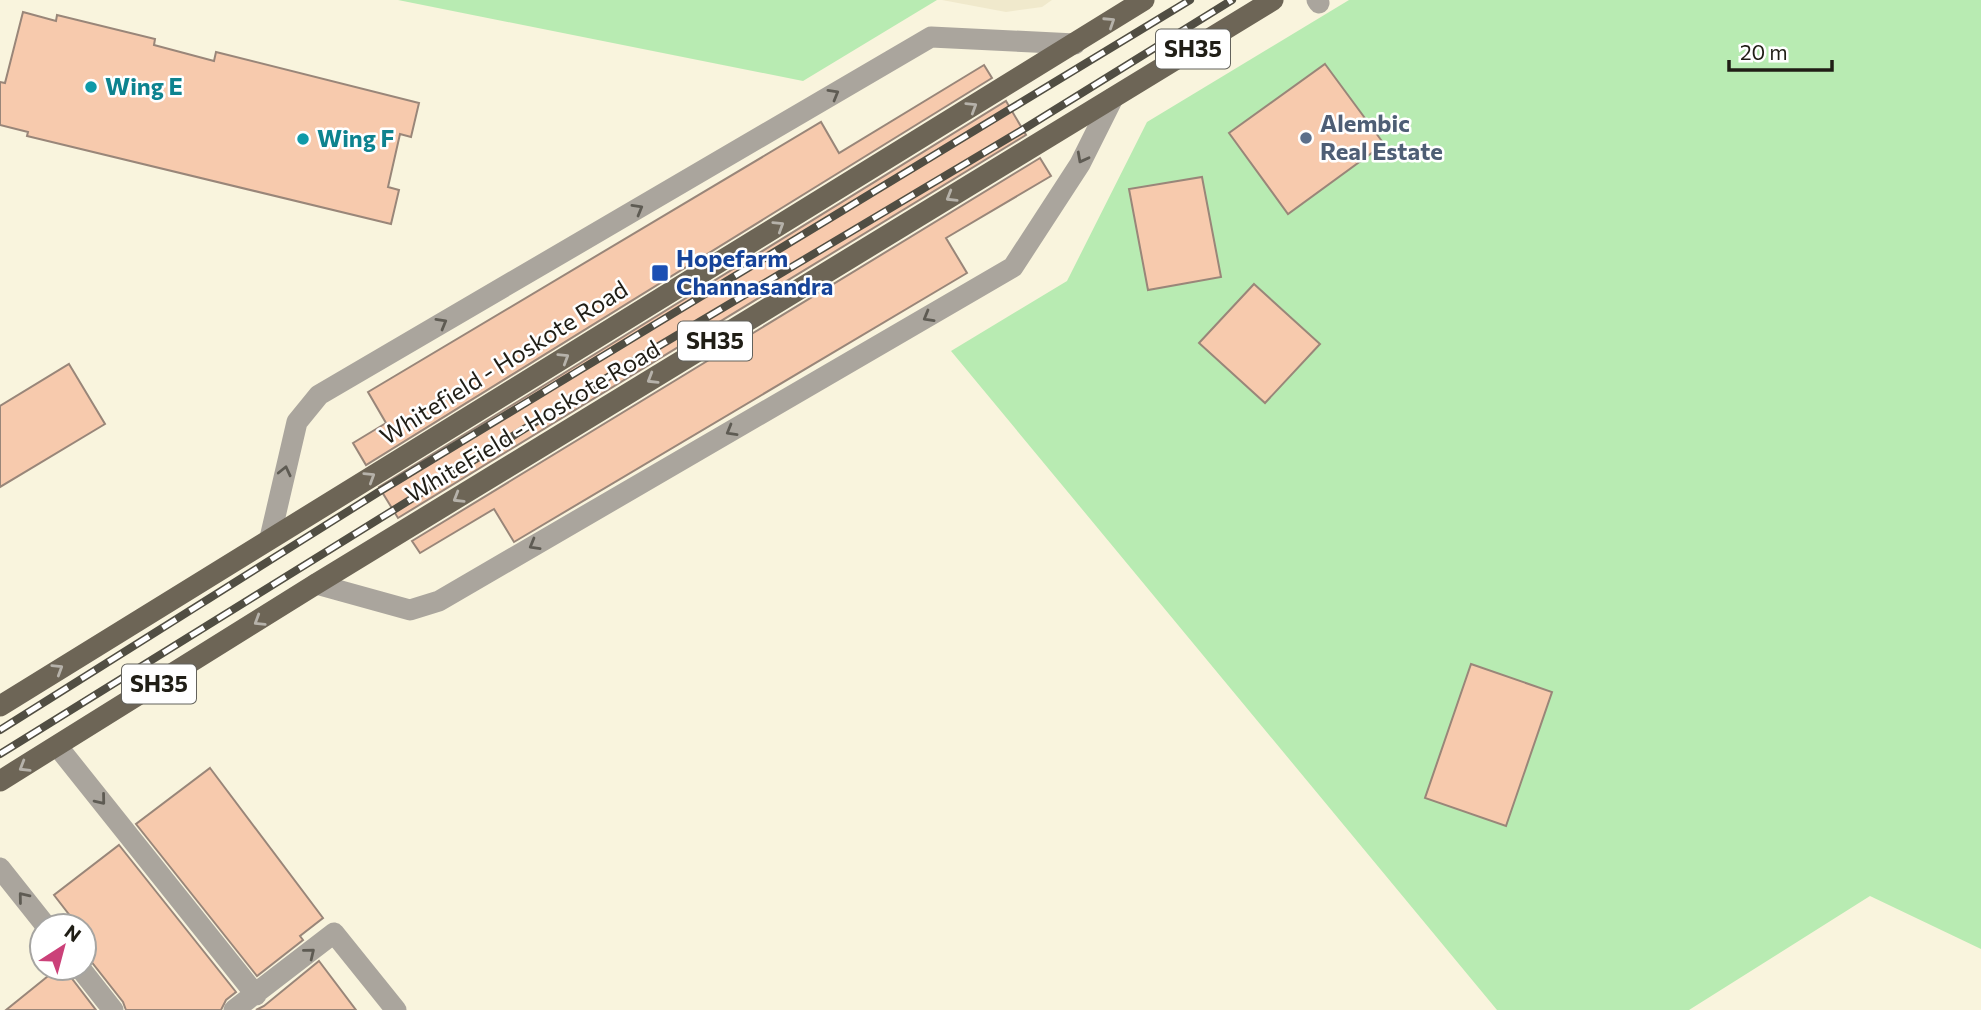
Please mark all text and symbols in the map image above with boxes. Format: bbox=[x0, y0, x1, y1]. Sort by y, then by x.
one-way arrow bbox=[1102, 18, 1115, 31]
scale bar bbox=[1729, 28, 1832, 72]
road number: SH35 bbox=[1156, 30, 1230, 68]
text: 20 m bbox=[1740, 39, 1788, 64]
place label: Wing E bbox=[105, 71, 183, 100]
marker: Wing E bbox=[83, 79, 99, 95]
one-way arrow bbox=[827, 89, 840, 102]
one-way arrow bbox=[965, 102, 978, 115]
place label: Alembic Real Estate bbox=[1320, 108, 1443, 165]
place label: Wing F bbox=[317, 123, 394, 152]
marker: Alembic Real Estate bbox=[1298, 130, 1314, 146]
marker: Wing F bbox=[295, 131, 311, 147]
one-way arrow bbox=[1077, 151, 1090, 164]
one-way arrow bbox=[945, 189, 958, 202]
one-way arrow bbox=[630, 204, 643, 217]
one-way arrow bbox=[771, 221, 784, 234]
place label: Hopefarm Channasandra bbox=[676, 243, 833, 300]
marker: Hopefarm Channasandra bbox=[650, 263, 670, 283]
street label: Whitefield - Hoskote Road bbox=[374, 273, 632, 450]
one-way arrow bbox=[923, 309, 935, 322]
one-way arrow bbox=[434, 319, 447, 332]
road number: SH35 bbox=[678, 322, 752, 360]
street label: WhiteField - Hoskote Road bbox=[400, 333, 665, 508]
one-way arrow bbox=[556, 353, 569, 366]
one-way arrow bbox=[646, 371, 659, 384]
one-way arrow bbox=[726, 423, 739, 436]
one-way arrow bbox=[277, 465, 292, 477]
one-way arrow bbox=[362, 472, 375, 485]
one-way arrow bbox=[452, 490, 465, 503]
one-way arrow bbox=[529, 537, 542, 550]
one-way arrow bbox=[253, 612, 266, 625]
road number: SH35 bbox=[122, 664, 196, 704]
one-way arrow bbox=[50, 665, 63, 678]
one-way arrow bbox=[18, 759, 31, 772]
one-way arrow bbox=[92, 793, 105, 805]
one-way arrow bbox=[19, 893, 31, 906]
north arrow bbox=[28, 912, 98, 982]
text: N bbox=[61, 919, 86, 946]
one-way arrow bbox=[302, 948, 314, 961]

